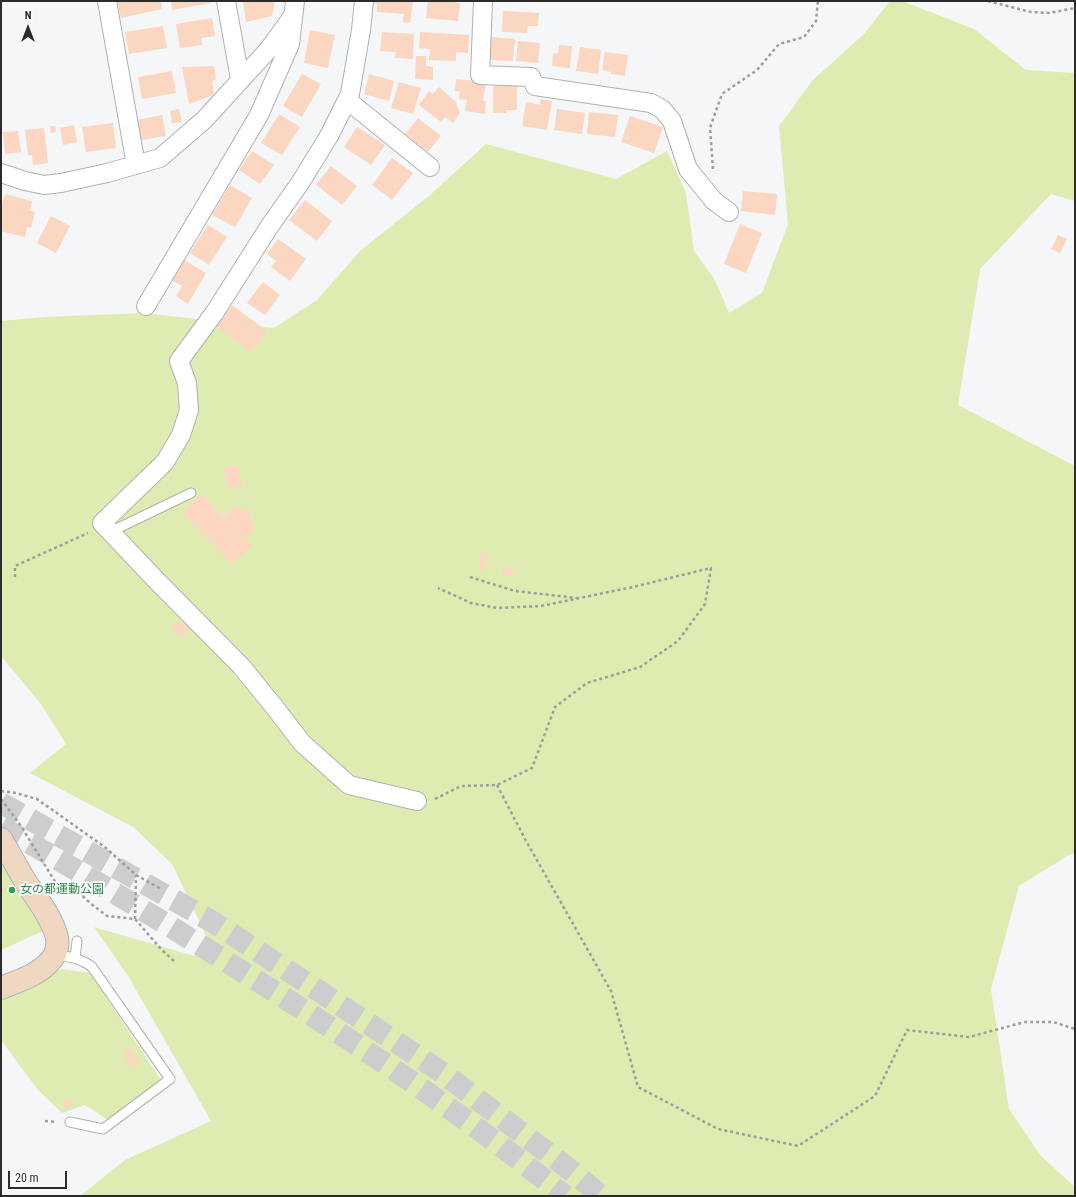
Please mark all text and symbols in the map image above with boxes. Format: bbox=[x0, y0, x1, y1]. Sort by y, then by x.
north arrow bbox=[8, 8, 48, 48]
text: N bbox=[25, 9, 31, 22]
place label: 女の都運動公園 bbox=[20, 883, 104, 897]
marker: 女の都運動公園 bbox=[7, 885, 17, 895]
scale bar bbox=[10, 1163, 69, 1189]
text: 20 m bbox=[15, 1171, 39, 1185]

